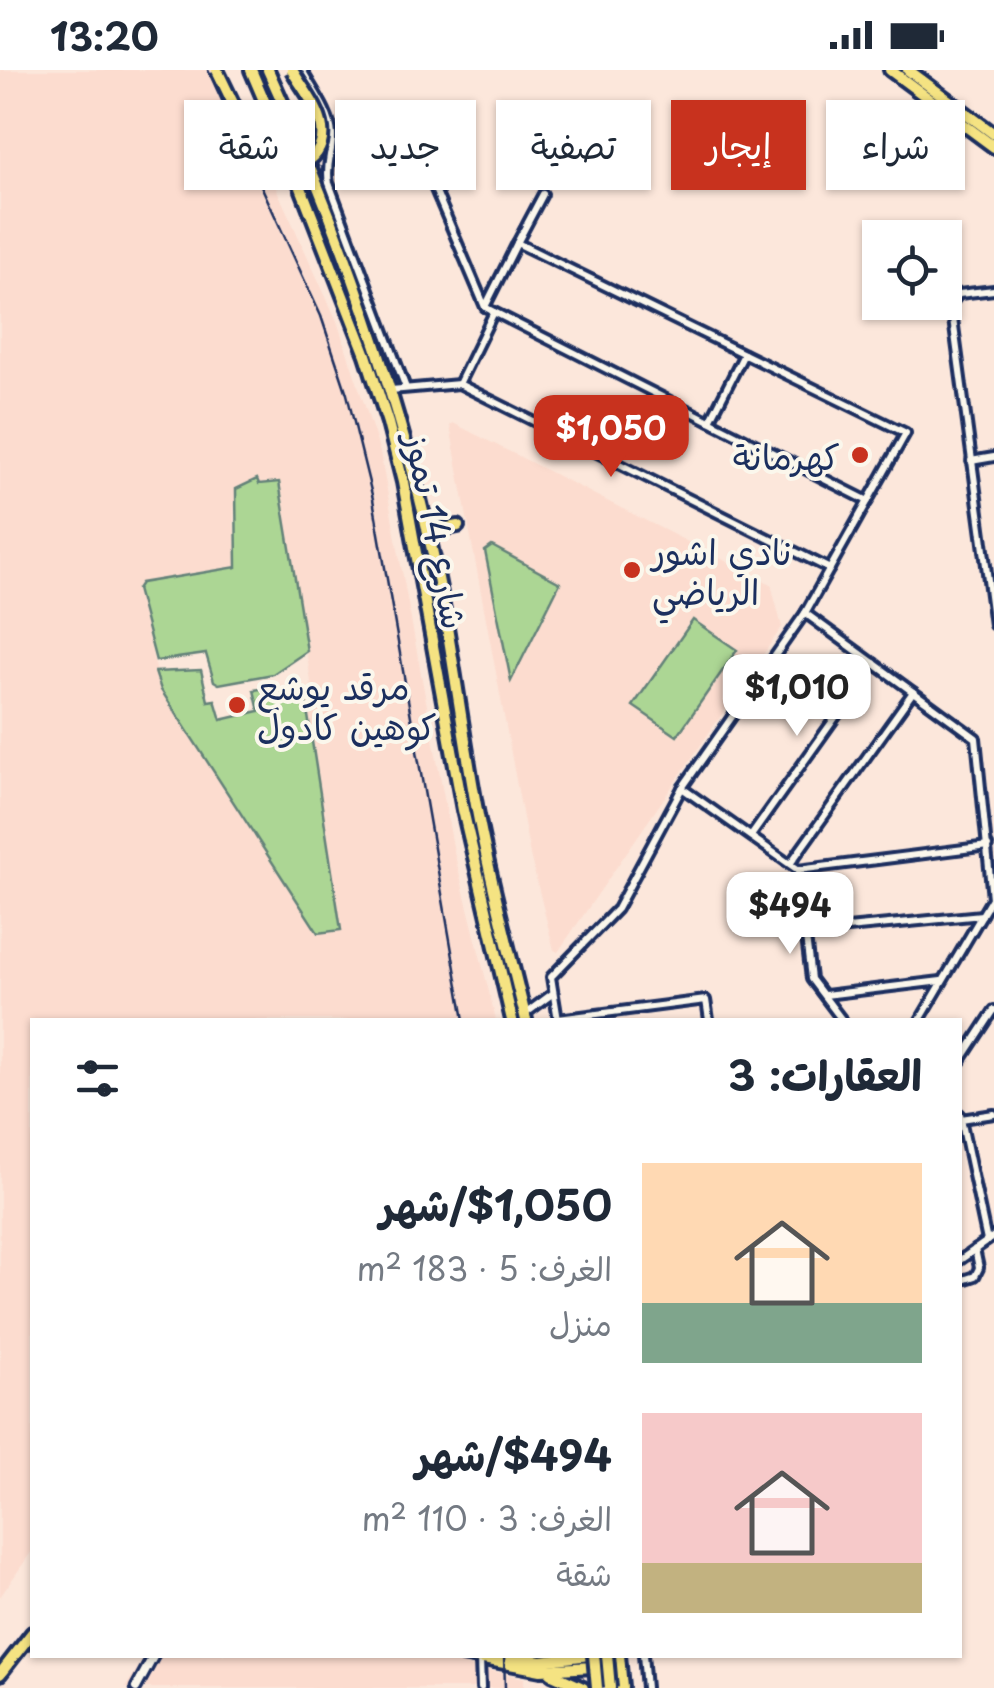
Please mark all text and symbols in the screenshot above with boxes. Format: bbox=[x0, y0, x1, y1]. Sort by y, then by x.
text: 13:20 bbox=[50, 7, 159, 64]
chip: شقة bbox=[184, 100, 315, 190]
chip: جديد bbox=[335, 100, 476, 190]
chip: تصفية bbox=[496, 100, 651, 190]
chip: إيجار bbox=[671, 100, 806, 190]
chip: شراء bbox=[826, 100, 965, 190]
map controls bbox=[862, 220, 962, 320]
button: locate bbox=[862, 220, 962, 320]
pin: $1,050 bbox=[530, 395, 692, 480]
text: $1,050 bbox=[556, 403, 666, 451]
street label: شارع 14 تموز bbox=[391, 426, 483, 634]
place label: كهرمانة bbox=[733, 429, 840, 482]
marker: كهرمانة bbox=[849, 444, 871, 466]
place label: نادي اشور الرياضي bbox=[649, 524, 791, 624]
marker: نادي اشور الرياضي bbox=[621, 559, 643, 581]
pin: $1,010 bbox=[716, 654, 878, 739]
place label: مرقد يوشع كوهين كادول bbox=[257, 659, 437, 752]
text: $1,010 bbox=[745, 662, 849, 710]
marker: مرقد يوشع كوهين كادول bbox=[226, 694, 248, 716]
pin: $494 bbox=[731, 872, 849, 957]
text: $494 bbox=[748, 880, 832, 928]
text: العقارات: 3 bbox=[728, 1042, 922, 1105]
icon: filters bbox=[70, 1051, 125, 1106]
text: $1,050/شهر bbox=[380, 1172, 612, 1235]
icon: home bbox=[722, 1203, 842, 1323]
text: الغرف: 5 · 183 m² bbox=[356, 1244, 612, 1292]
text: منزل bbox=[549, 1299, 612, 1347]
text: $494/شهر bbox=[416, 1422, 612, 1485]
icon: home bbox=[722, 1453, 842, 1573]
text: الغرف: 3 · 110 m² bbox=[361, 1494, 612, 1542]
text: شقة bbox=[556, 1549, 612, 1597]

